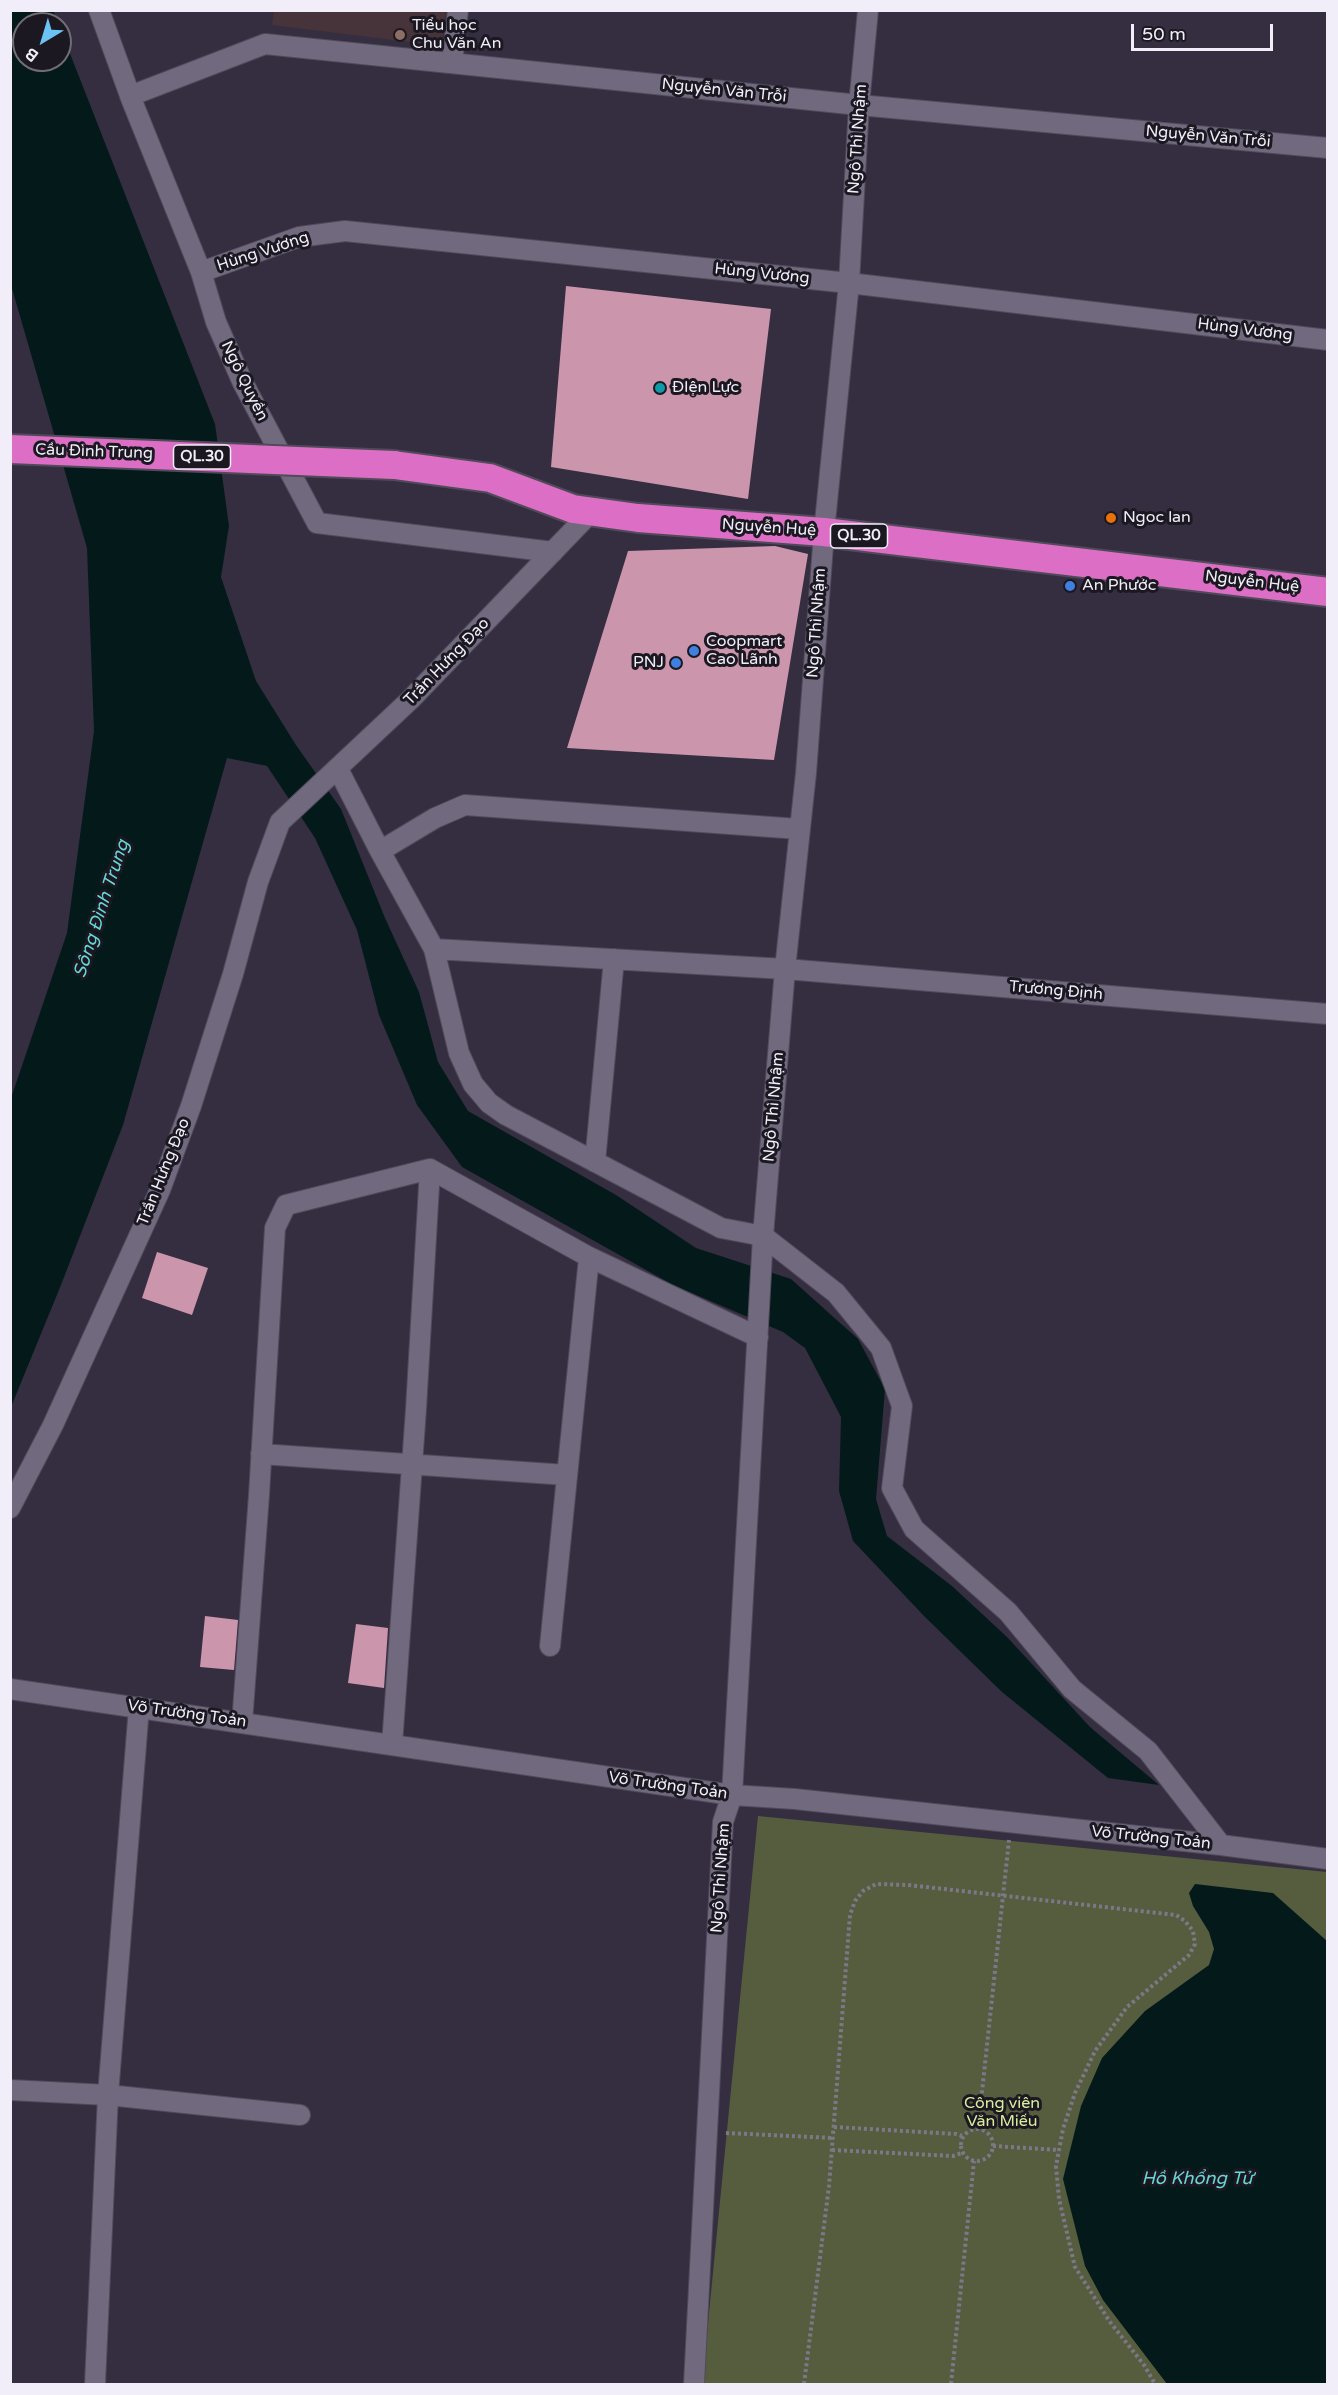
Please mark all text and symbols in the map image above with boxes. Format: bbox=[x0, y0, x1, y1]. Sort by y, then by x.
north arrow bbox=[12, 12, 72, 72]
scale bar bbox=[1134, 12, 1276, 50]
place label: Tiểu học Chu Văn An bbox=[412, 16, 501, 54]
text: 50 m bbox=[1142, 23, 1186, 45]
marker: Tiểu học Chu Văn An bbox=[393, 28, 407, 42]
text: B bbox=[22, 43, 43, 66]
street label: Nguyễn Văn Trỗi bbox=[661, 75, 787, 107]
street label: Ngô Thì Nhậm bbox=[845, 83, 871, 195]
street label: Nguyễn Văn Trỗi bbox=[1145, 122, 1271, 152]
street label: Hùng Vương bbox=[215, 228, 311, 276]
street label: Hùng Vương bbox=[713, 259, 811, 289]
street label: Hùng Vương bbox=[1196, 315, 1294, 345]
street label: Ngô Quyền bbox=[216, 338, 272, 424]
place label: ĐIện Lực bbox=[672, 378, 739, 398]
marker: ĐIện Lực bbox=[653, 381, 667, 395]
street label: Cầu Đình Trung bbox=[35, 440, 153, 464]
road number: QL.30 bbox=[174, 445, 230, 469]
place label: Ngoc lan bbox=[1123, 508, 1191, 528]
marker: Ngoc lan bbox=[1104, 511, 1118, 525]
street label: Nguyễn Huệ bbox=[721, 515, 817, 541]
road number: QL.30 bbox=[830, 524, 888, 548]
street label: Ngô Thì Nhậm bbox=[804, 567, 830, 679]
street label: Nguyễn Huệ bbox=[1204, 567, 1300, 597]
place label: An Phước bbox=[1082, 576, 1156, 596]
marker: An Phước bbox=[1063, 579, 1077, 593]
street label: Trần Hưng Đạo bbox=[400, 614, 494, 710]
place label: Coopmart Cao Lãnh bbox=[706, 632, 782, 670]
marker: Coopmart Cao Lãnh bbox=[687, 644, 701, 658]
place label: PNJ bbox=[633, 653, 664, 673]
marker: PNJ bbox=[669, 656, 683, 670]
water label: Sông Đình Trung bbox=[70, 837, 134, 981]
street label: Trương Định bbox=[1008, 977, 1104, 1005]
street label: Ngô Thì Nhậm bbox=[760, 1051, 788, 1163]
street label: Trần Hưng Đạo bbox=[134, 1115, 194, 1229]
street label: Võ Trường Toản bbox=[126, 1696, 248, 1732]
street label: Võ Trường Toản bbox=[607, 1768, 729, 1804]
street label: Ngô Thì Nhậm bbox=[708, 1822, 734, 1934]
street label: Võ Trường Toản bbox=[1090, 1822, 1212, 1854]
park label: Công viên Văn Miếu bbox=[964, 2094, 1040, 2132]
water label: Hồ Khổng Tử bbox=[1142, 2168, 1252, 2190]

